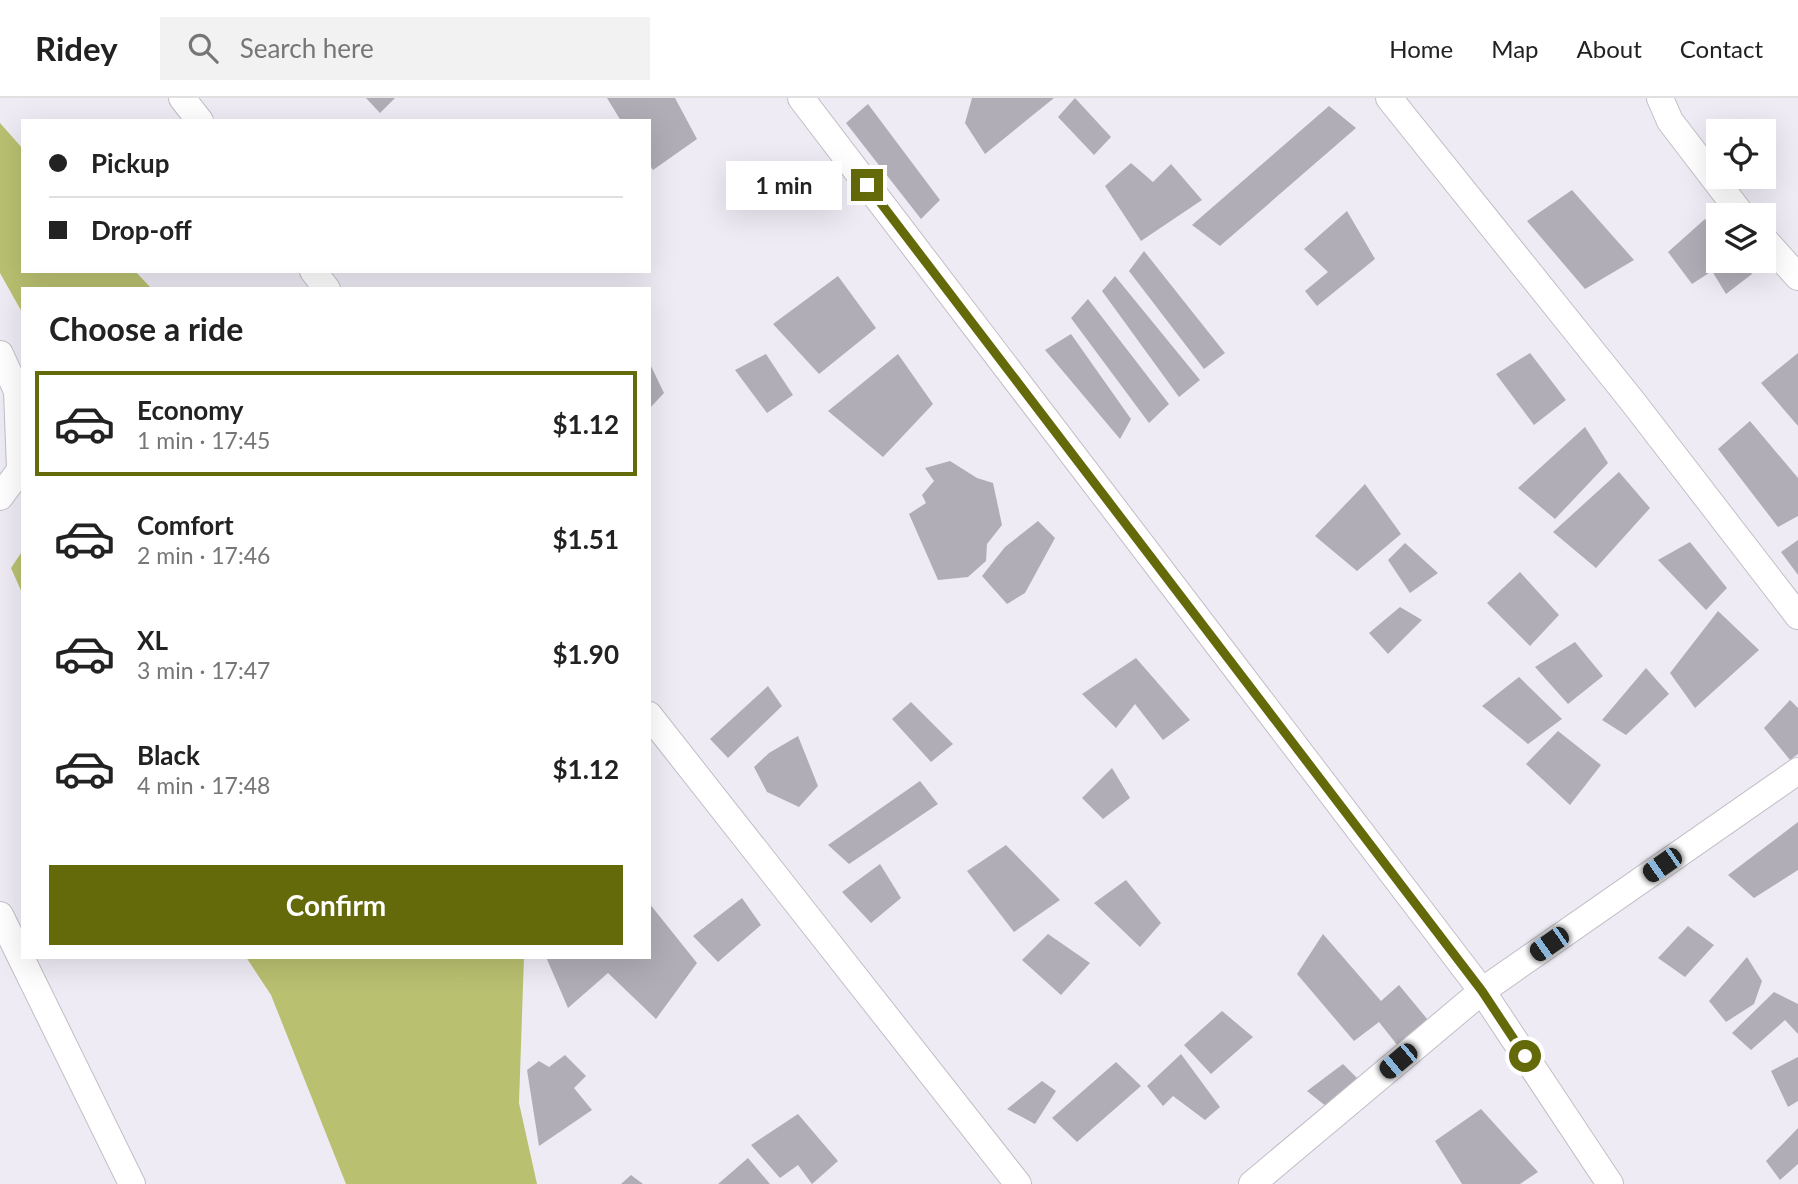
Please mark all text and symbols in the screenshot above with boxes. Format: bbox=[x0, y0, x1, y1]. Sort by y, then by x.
search box bbox=[160, 17, 650, 80]
text: Ridey bbox=[35, 28, 118, 68]
icon: search bbox=[184, 29, 222, 67]
text: Search here bbox=[240, 32, 374, 64]
text: Home bbox=[1389, 34, 1453, 63]
text: Map bbox=[1491, 34, 1539, 63]
text: About bbox=[1577, 34, 1642, 63]
text: Contact bbox=[1680, 34, 1763, 63]
map controls bbox=[1706, 119, 1776, 273]
button: locate bbox=[1706, 119, 1776, 189]
text: Pickup bbox=[91, 147, 170, 179]
callout: 1 min bbox=[727, 160, 842, 210]
route end bbox=[851, 169, 883, 201]
text: 1 min bbox=[755, 171, 813, 199]
button: layers bbox=[1706, 203, 1776, 273]
text: Drop-off bbox=[91, 214, 192, 246]
text: Choose a ride bbox=[49, 309, 243, 348]
icon: car bbox=[53, 392, 116, 455]
text: Economy bbox=[137, 394, 243, 426]
text: $1.12 bbox=[553, 408, 619, 440]
text: 1 min · 17:45 bbox=[137, 426, 270, 454]
icon: car bbox=[53, 507, 116, 570]
text: Comfort bbox=[137, 509, 234, 541]
text: $1.51 bbox=[553, 523, 619, 555]
text: 2 min · 17:46 bbox=[137, 541, 270, 569]
icon: car bbox=[53, 622, 116, 685]
text: XL bbox=[137, 624, 168, 656]
text: $1.90 bbox=[553, 638, 619, 670]
text: 3 min · 17:47 bbox=[137, 656, 270, 684]
icon: car bbox=[53, 737, 116, 800]
text: Black bbox=[137, 739, 200, 771]
text: $1.12 bbox=[553, 753, 619, 785]
text: 4 min · 17:48 bbox=[137, 771, 270, 799]
car bbox=[1639, 844, 1686, 886]
button: Confirm bbox=[49, 865, 623, 945]
car bbox=[1526, 923, 1573, 965]
car bbox=[1376, 1039, 1421, 1083]
route start bbox=[1509, 1040, 1541, 1072]

